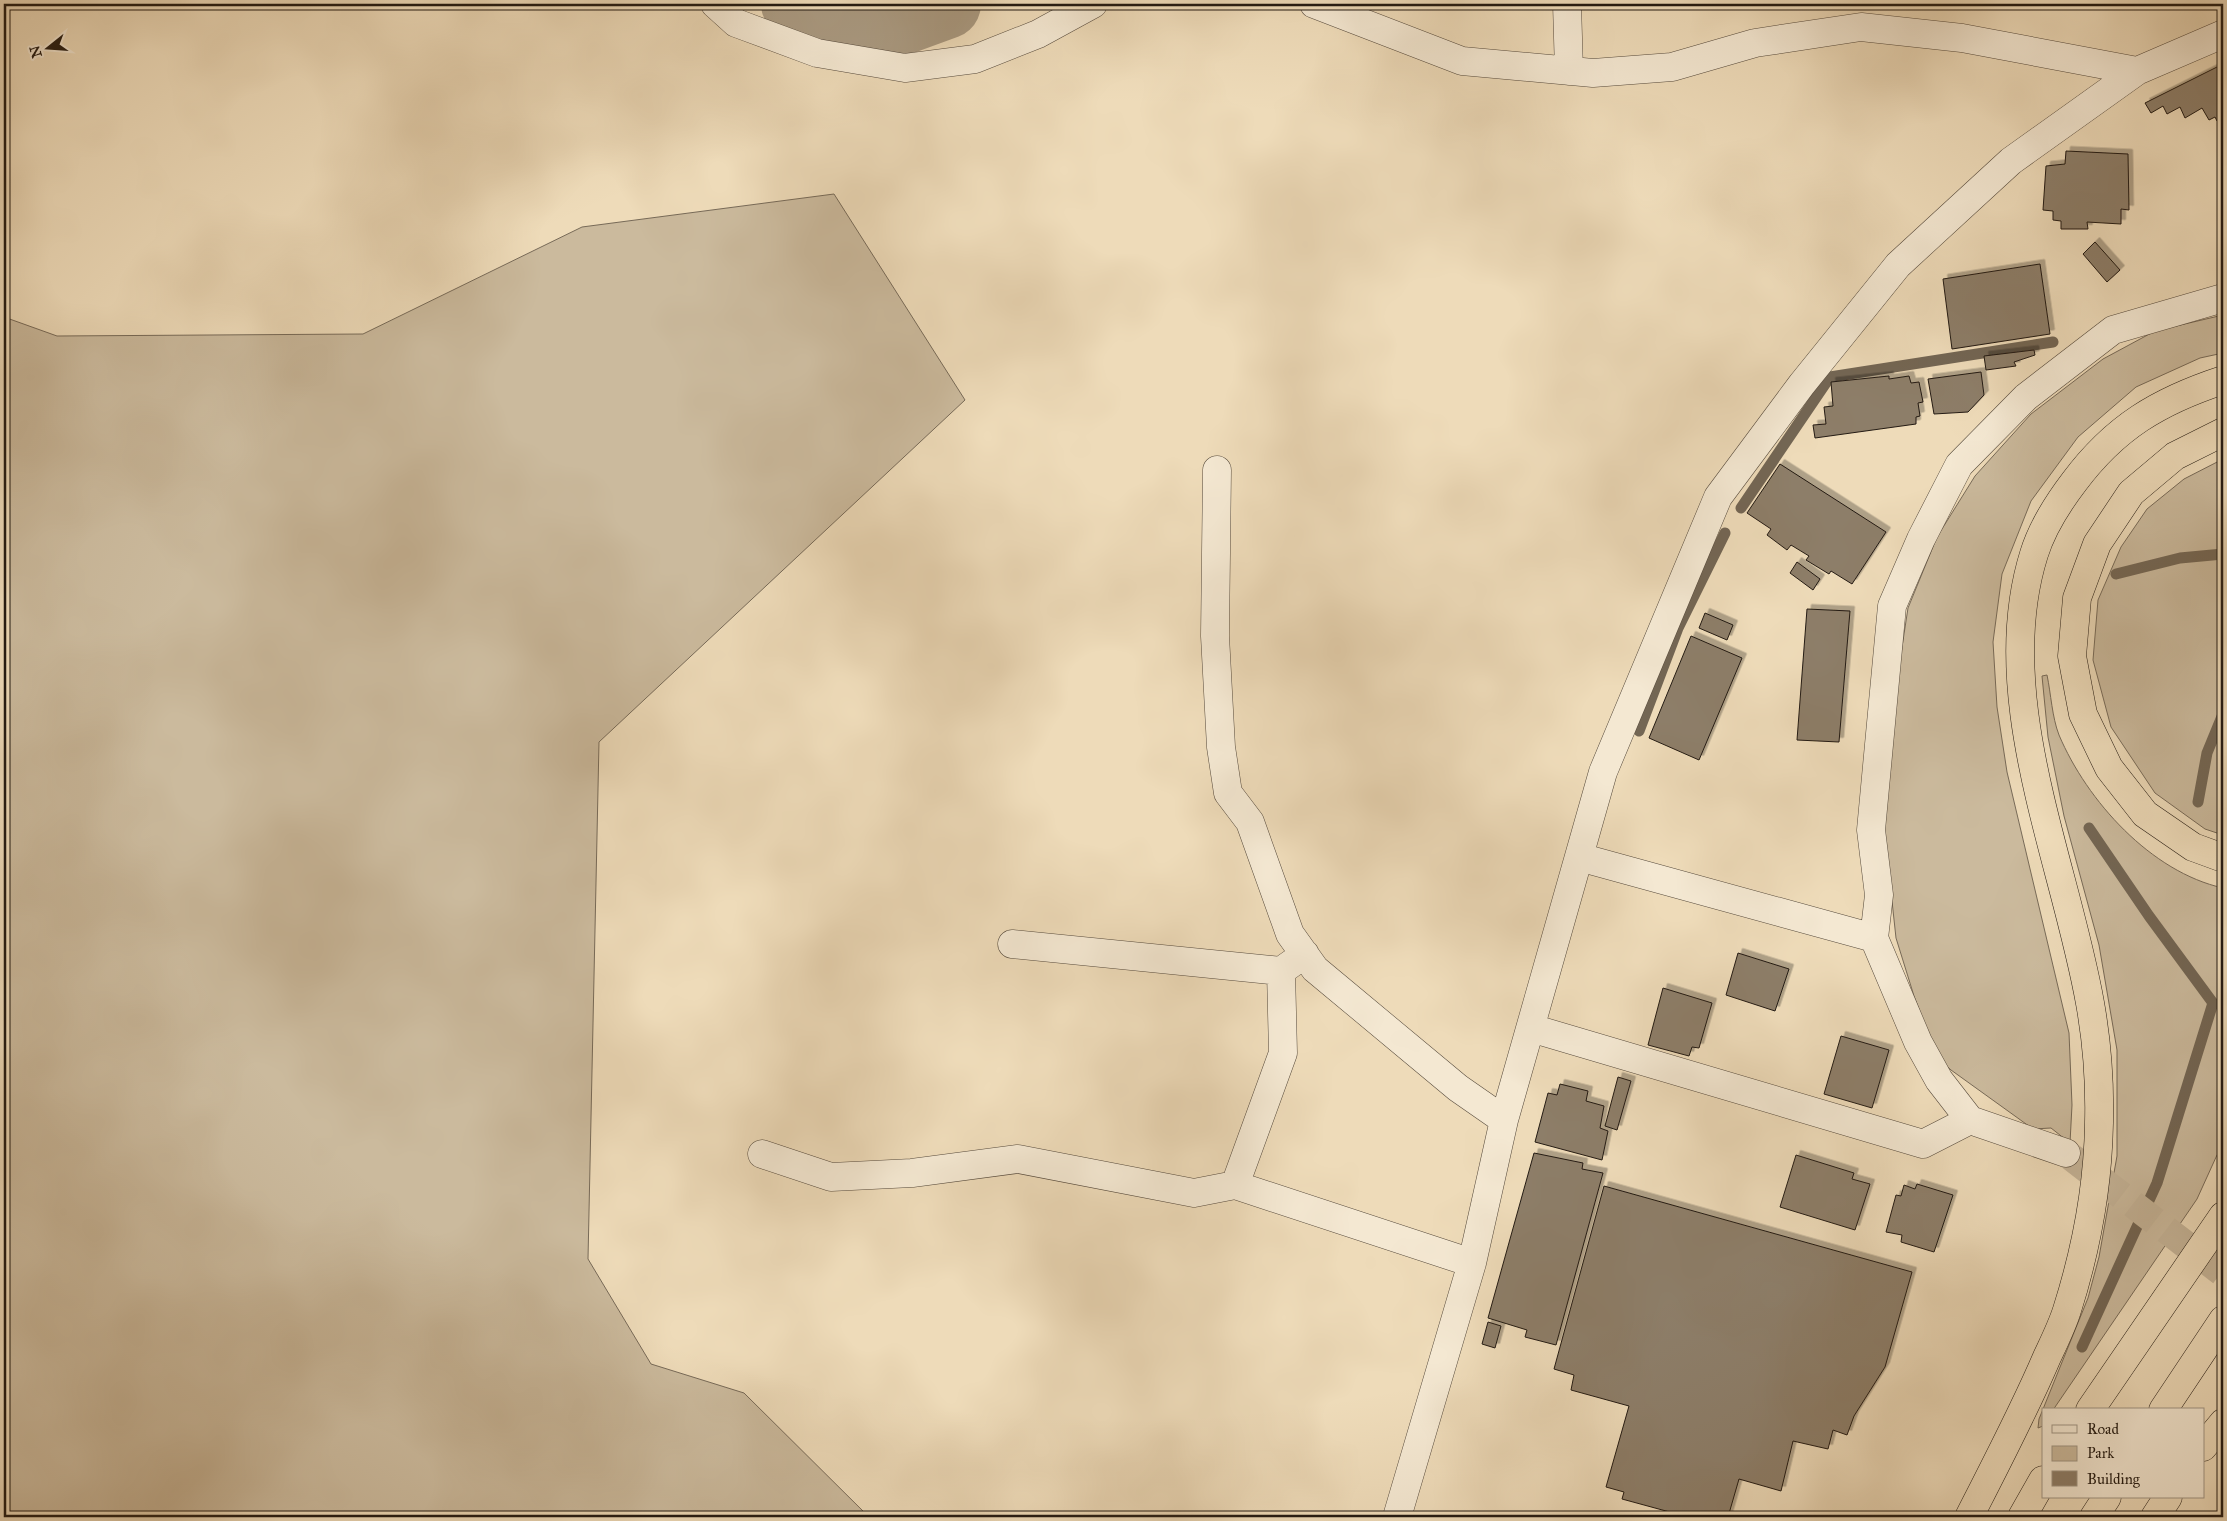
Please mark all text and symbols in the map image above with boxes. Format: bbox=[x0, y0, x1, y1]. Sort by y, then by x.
north arrow bbox=[22, 22, 72, 72]
text: N bbox=[26, 43, 46, 60]
legend bbox=[2042, 1408, 2204, 1498]
text: Road bbox=[2087, 1420, 2119, 1438]
text: Park bbox=[2087, 1444, 2114, 1462]
text: Building bbox=[2087, 1470, 2141, 1488]

